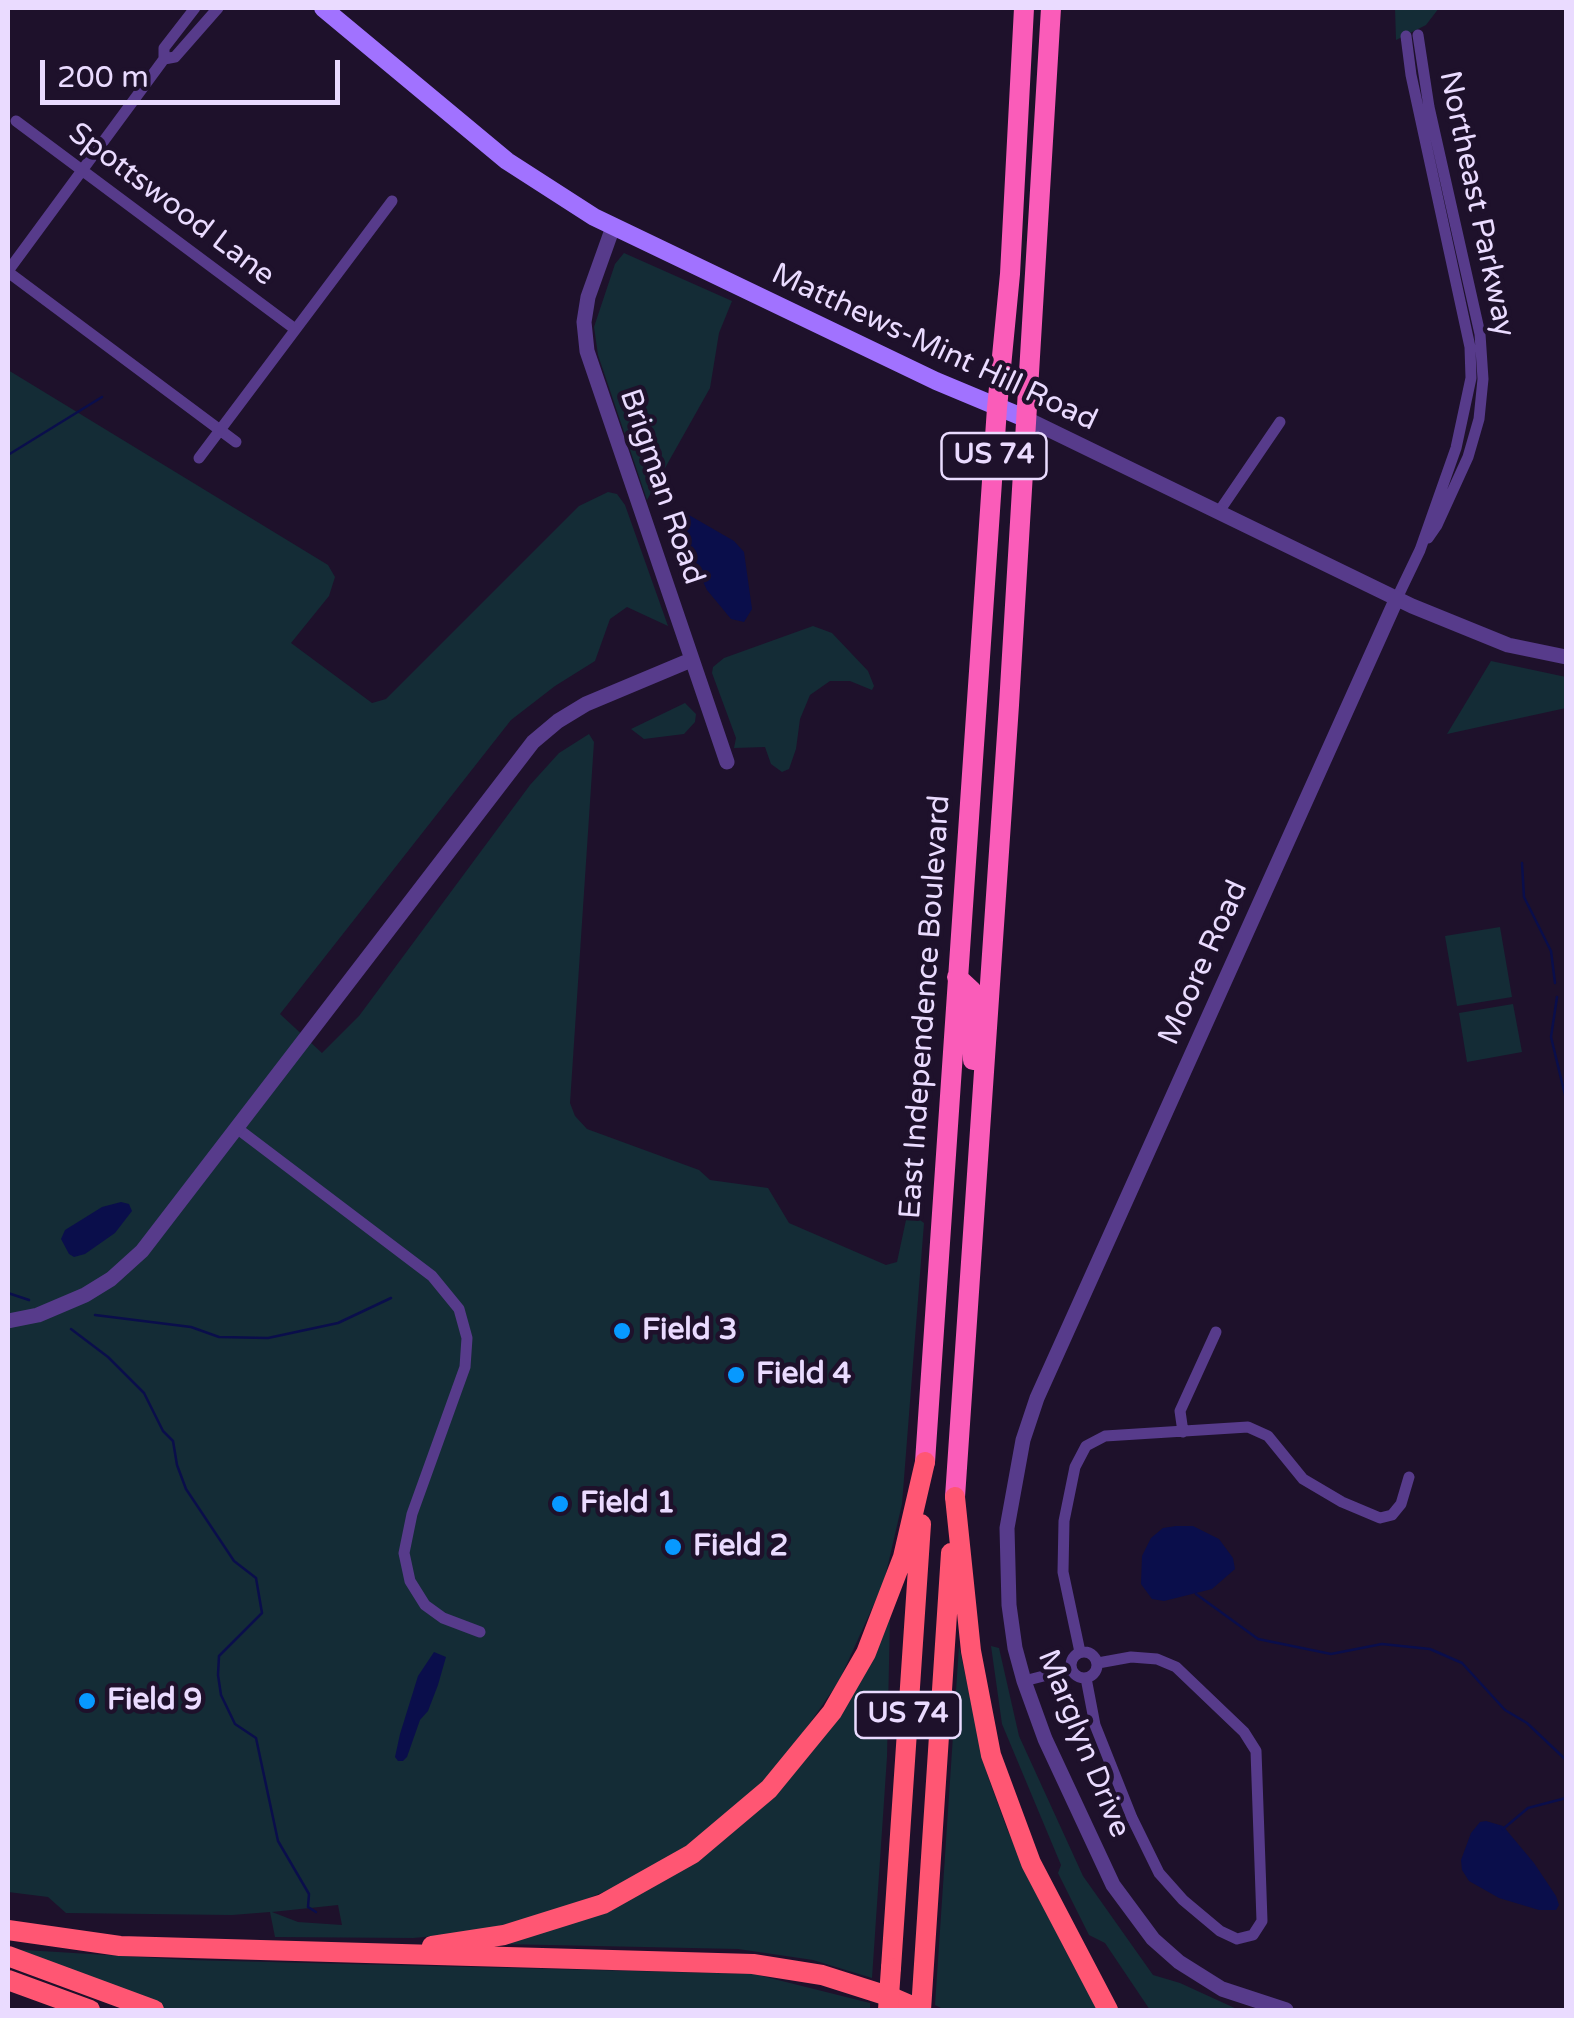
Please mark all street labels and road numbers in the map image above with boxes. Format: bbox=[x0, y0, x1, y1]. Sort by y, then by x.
street label: Northeast Parkway bbox=[1430, 68, 1522, 340]
street label: Spottswood Lane bbox=[61, 116, 281, 294]
street label: Matthews-Mint Hill Road bbox=[765, 257, 1103, 439]
street label: Brigman Road bbox=[611, 385, 711, 589]
road number: US 74 bbox=[942, 433, 1046, 479]
street label: East Independence Boulevard bbox=[893, 794, 959, 1220]
street label: Moore Road bbox=[1152, 875, 1256, 1051]
street label: Marglyn Drive bbox=[1029, 1645, 1137, 1843]
road number: US 74 bbox=[856, 1692, 960, 1738]

